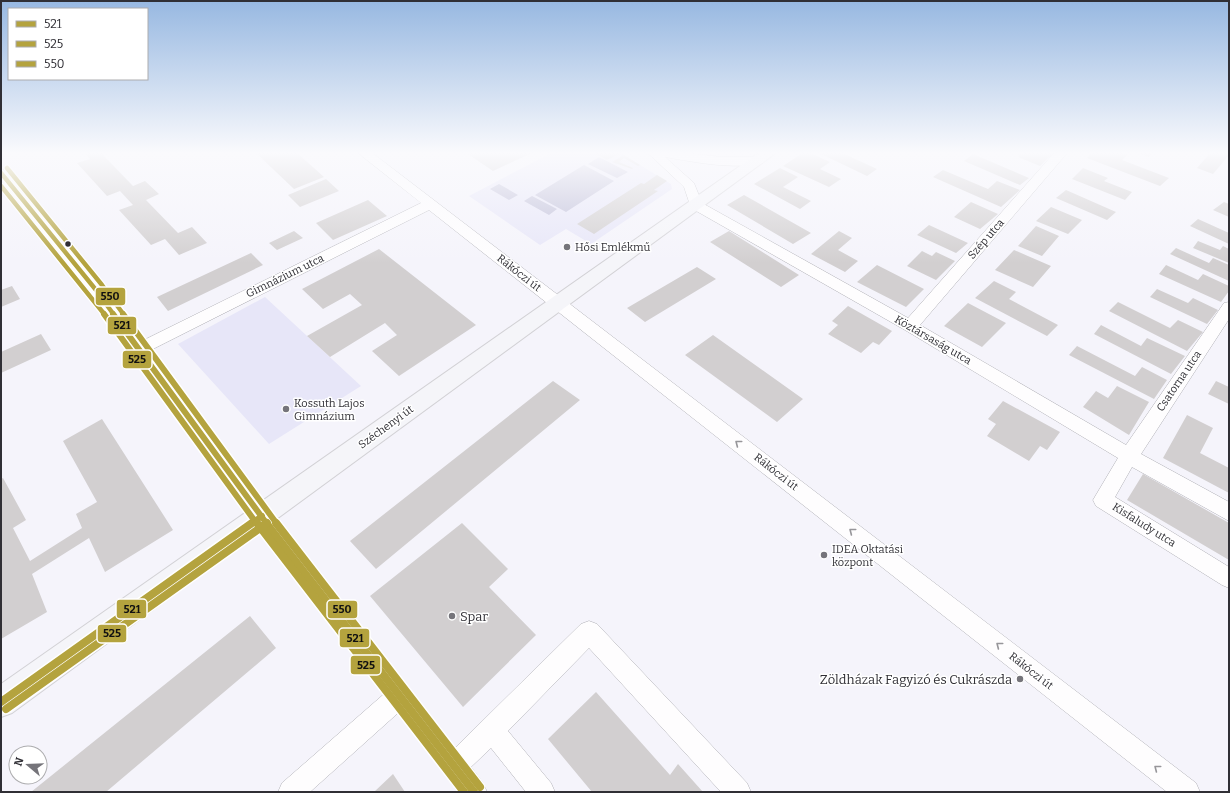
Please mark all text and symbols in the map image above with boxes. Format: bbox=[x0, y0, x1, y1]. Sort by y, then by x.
legend bbox=[8, 8, 148, 80]
text: 521 bbox=[44, 17, 62, 31]
text: 525 bbox=[44, 37, 63, 51]
text: 550 bbox=[44, 57, 65, 71]
street label: Szép utca bbox=[965, 216, 1007, 262]
unlabelled marker bbox=[63, 239, 73, 249]
place label: Hősi Emlékmű bbox=[575, 241, 651, 254]
marker: Hősi Emlékmű bbox=[562, 242, 572, 252]
street label: Gimnázium utca bbox=[244, 252, 326, 300]
street label: Rákóczi út bbox=[494, 252, 544, 294]
line badge: 550 bbox=[95, 287, 126, 306]
text: 550 bbox=[100, 290, 120, 303]
street label: Köztársaság utca bbox=[892, 313, 974, 367]
line badge: 521 bbox=[107, 316, 137, 335]
text: 521 bbox=[114, 319, 131, 332]
street label: Csatorna utca bbox=[1154, 348, 1204, 414]
line badge: 525 bbox=[122, 350, 152, 369]
text: 525 bbox=[128, 353, 146, 366]
place label: Kossuth Lajos Gimnázium bbox=[294, 397, 364, 423]
street label: Széchenyi út bbox=[356, 403, 416, 451]
marker: Kossuth Lajos Gimnázium bbox=[281, 404, 291, 414]
one-way arrow bbox=[736, 440, 743, 447]
street label: Rákóczi út bbox=[751, 451, 801, 493]
street label: Kisfaludy utca bbox=[1110, 500, 1178, 550]
one-way arrow bbox=[849, 529, 856, 536]
place label: IDEA Oktatási központ bbox=[832, 543, 904, 569]
marker: IDEA Oktatási központ bbox=[819, 550, 829, 560]
line badge: 521 bbox=[116, 599, 147, 619]
line badge: 550 bbox=[327, 600, 358, 619]
text: 521 bbox=[124, 603, 141, 616]
text: 550 bbox=[332, 603, 352, 616]
place label: Spar bbox=[460, 609, 488, 624]
marker: Spar bbox=[447, 611, 457, 621]
line badge: 525 bbox=[97, 624, 127, 643]
text: 525 bbox=[103, 627, 121, 640]
line badge: 521 bbox=[339, 628, 370, 648]
text: 521 bbox=[347, 632, 364, 645]
one-way arrow bbox=[996, 643, 1003, 650]
street label: Rákóczi út bbox=[1006, 650, 1056, 692]
line badge: 525 bbox=[350, 655, 381, 675]
text: 525 bbox=[357, 659, 375, 672]
place label: Zöldházak Fagyizó és Cukrászda bbox=[820, 672, 1012, 687]
marker: Zöldházak Fagyizó és Cukrászda bbox=[1015, 674, 1025, 684]
north arrow bbox=[8, 745, 48, 785]
text: N bbox=[11, 755, 27, 768]
one-way arrow bbox=[1154, 766, 1161, 773]

